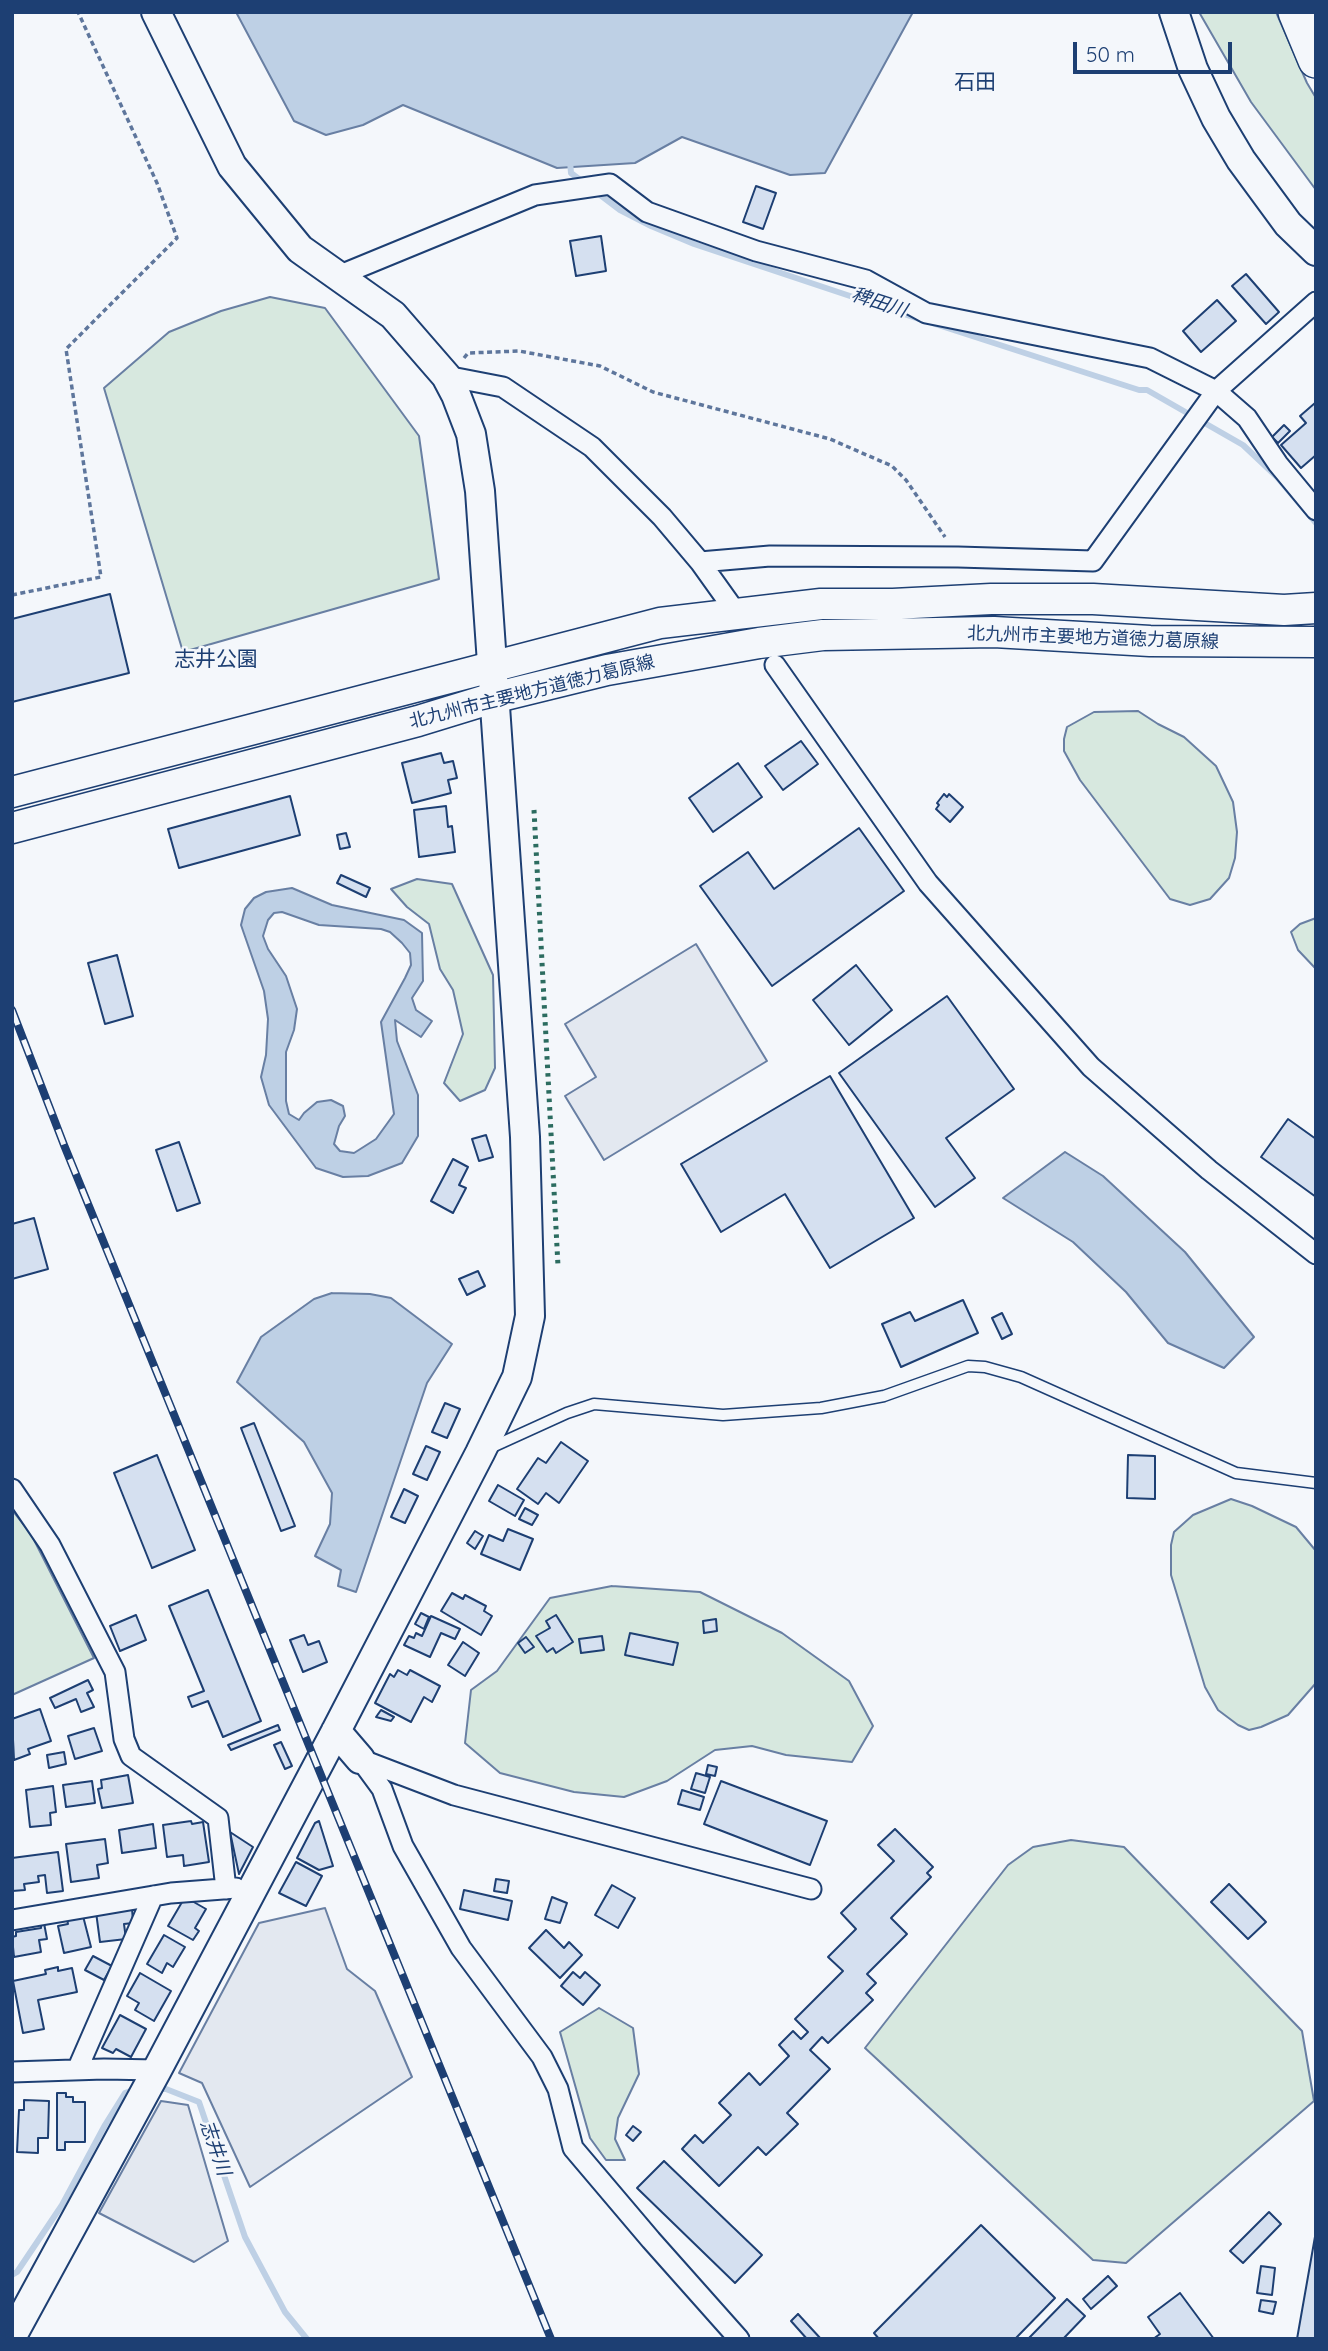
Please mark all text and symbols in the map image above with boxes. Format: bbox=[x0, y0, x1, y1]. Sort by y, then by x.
scale bar bbox=[1076, 28, 1235, 72]
text: 50 m bbox=[1086, 41, 1135, 67]
district label: 石田 bbox=[954, 70, 996, 96]
water label: 稗田川 bbox=[848, 283, 910, 323]
street label: 北九州市主要地方道徳力葛原線 bbox=[967, 623, 1219, 653]
district label: 志井公園 bbox=[174, 647, 258, 673]
street label: 北九州市主要地方道徳力葛原線 bbox=[407, 651, 657, 733]
water label: 志井川 bbox=[195, 2117, 235, 2179]

